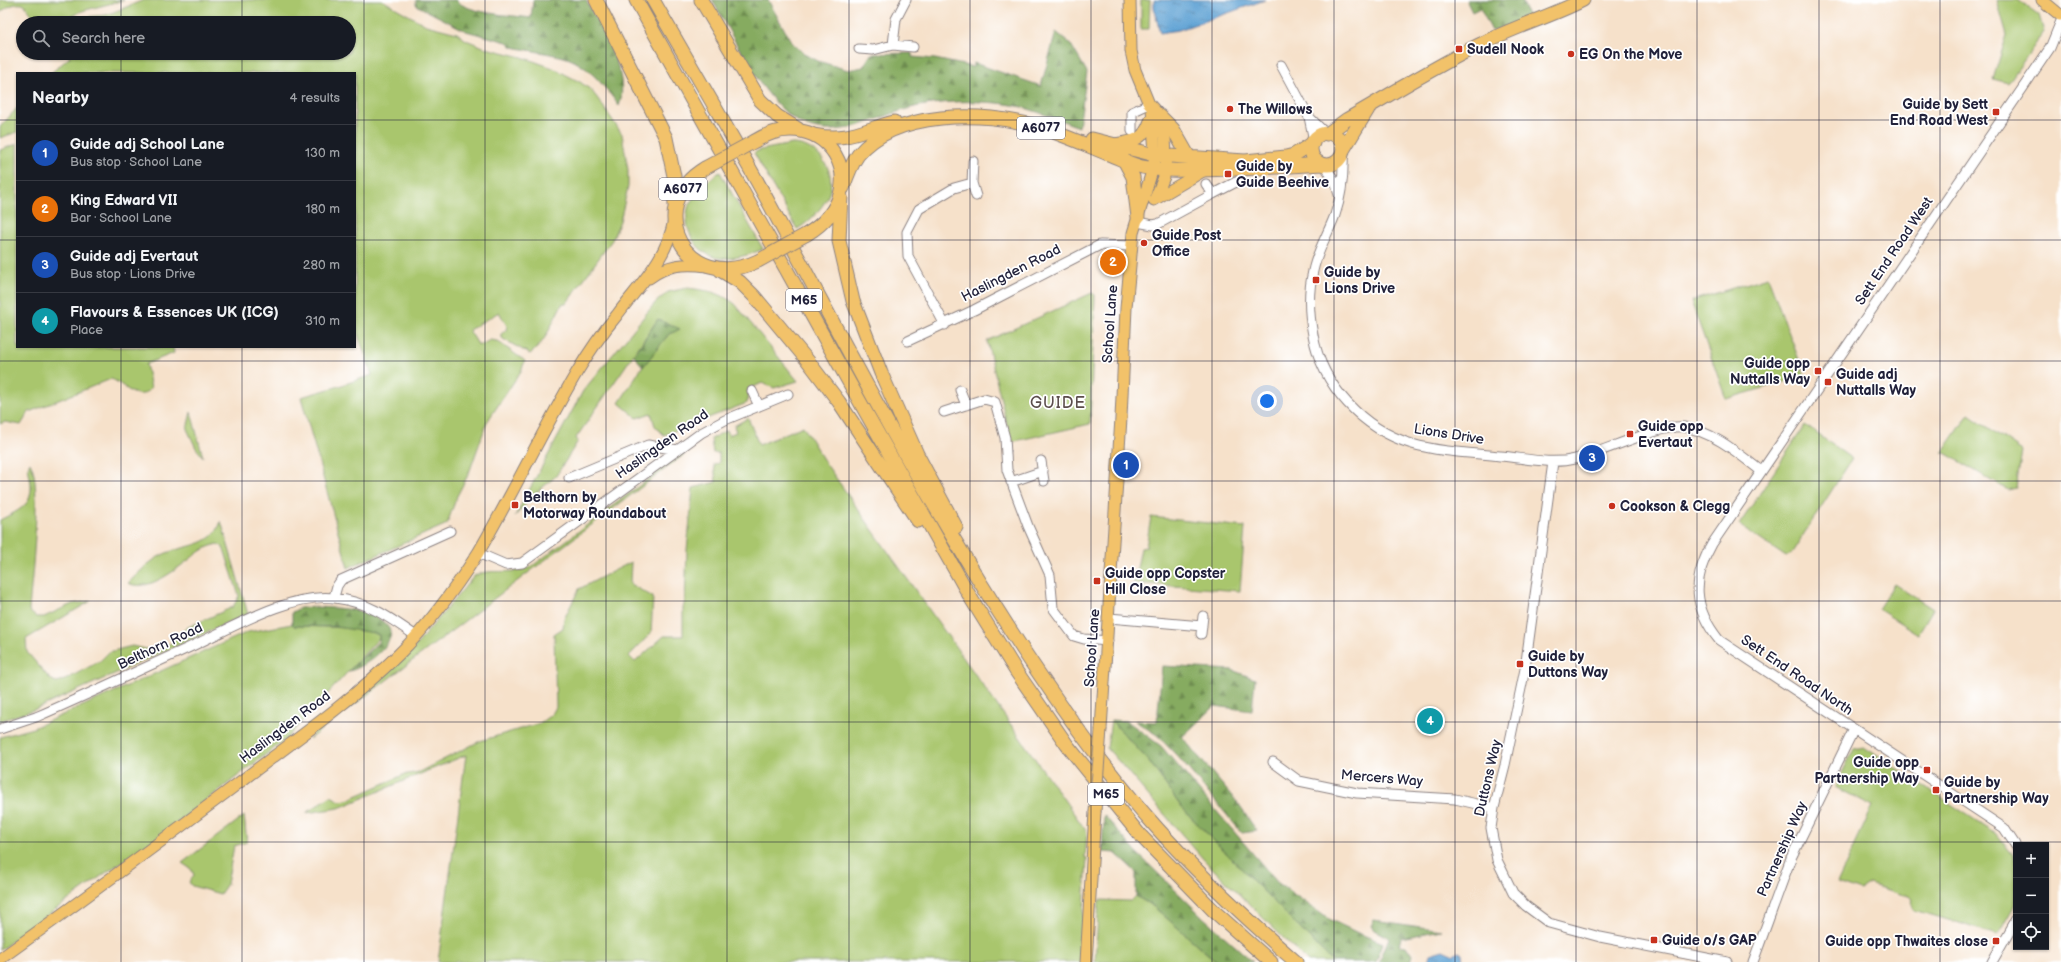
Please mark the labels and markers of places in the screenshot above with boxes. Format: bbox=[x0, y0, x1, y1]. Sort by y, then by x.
place label: Sudell Nook bbox=[1467, 41, 1545, 58]
marker: Sudell Nook bbox=[1454, 44, 1464, 54]
place label: EG On the Move bbox=[1579, 46, 1682, 63]
marker: EG On the Move bbox=[1566, 49, 1576, 59]
place label: Guide by Sett End Road West bbox=[1890, 96, 1988, 129]
place label: The Willows bbox=[1238, 101, 1312, 118]
marker: The Willows bbox=[1225, 104, 1235, 114]
marker: Guide by Sett End Road West bbox=[1991, 107, 2001, 117]
place label: Guide by Guide Beehive bbox=[1236, 158, 1329, 191]
marker: Guide by Guide Beehive bbox=[1223, 169, 1233, 179]
place label: Guide Post Office bbox=[1152, 227, 1222, 260]
marker: Guide Post Office bbox=[1139, 238, 1149, 248]
pin: 2 bbox=[1100, 247, 1126, 277]
place label: Guide by Lions Drive bbox=[1324, 264, 1395, 297]
marker: Guide by Lions Drive bbox=[1311, 275, 1321, 285]
place label: Guide opp Nuttalls Way bbox=[1730, 355, 1811, 388]
marker: Guide opp Nuttalls Way bbox=[1813, 366, 1823, 376]
place label: Guide adj Nuttalls Way bbox=[1836, 366, 1916, 399]
marker: Guide adj Nuttalls Way bbox=[1823, 377, 1833, 387]
place label: Guide opp Evertaut bbox=[1638, 418, 1704, 451]
marker: Guide opp Evertaut bbox=[1625, 429, 1635, 439]
pin: 3 bbox=[1579, 443, 1605, 473]
pin: 1 bbox=[1113, 450, 1139, 480]
place label: Belthorn by Motorway Roundabout bbox=[523, 489, 666, 522]
place label: Cookson & Clegg bbox=[1620, 498, 1730, 515]
marker: Belthorn by Motorway Roundabout bbox=[510, 500, 520, 510]
marker: Cookson & Clegg bbox=[1607, 501, 1617, 511]
place label: Guide opp Copster Hill Close bbox=[1105, 565, 1226, 598]
marker: Guide opp Copster Hill Close bbox=[1092, 576, 1102, 586]
place label: Guide by Duttons Way bbox=[1528, 648, 1608, 681]
marker: Guide by Duttons Way bbox=[1515, 659, 1525, 669]
pin: 4 bbox=[1417, 706, 1443, 736]
place label: Guide opp Partnership Way bbox=[1814, 754, 1920, 787]
marker: Guide opp Partnership Way bbox=[1922, 765, 1932, 775]
place label: Guide by Partnership Way bbox=[1944, 774, 2049, 807]
marker: Guide by Partnership Way bbox=[1931, 785, 1941, 795]
place label: Guide o/s GAP bbox=[1662, 932, 1757, 949]
place label: Guide opp Thwaites close bbox=[1825, 933, 1988, 950]
marker: Guide o/s GAP bbox=[1649, 935, 1659, 945]
marker: Guide opp Thwaites close bbox=[1991, 936, 2001, 946]

